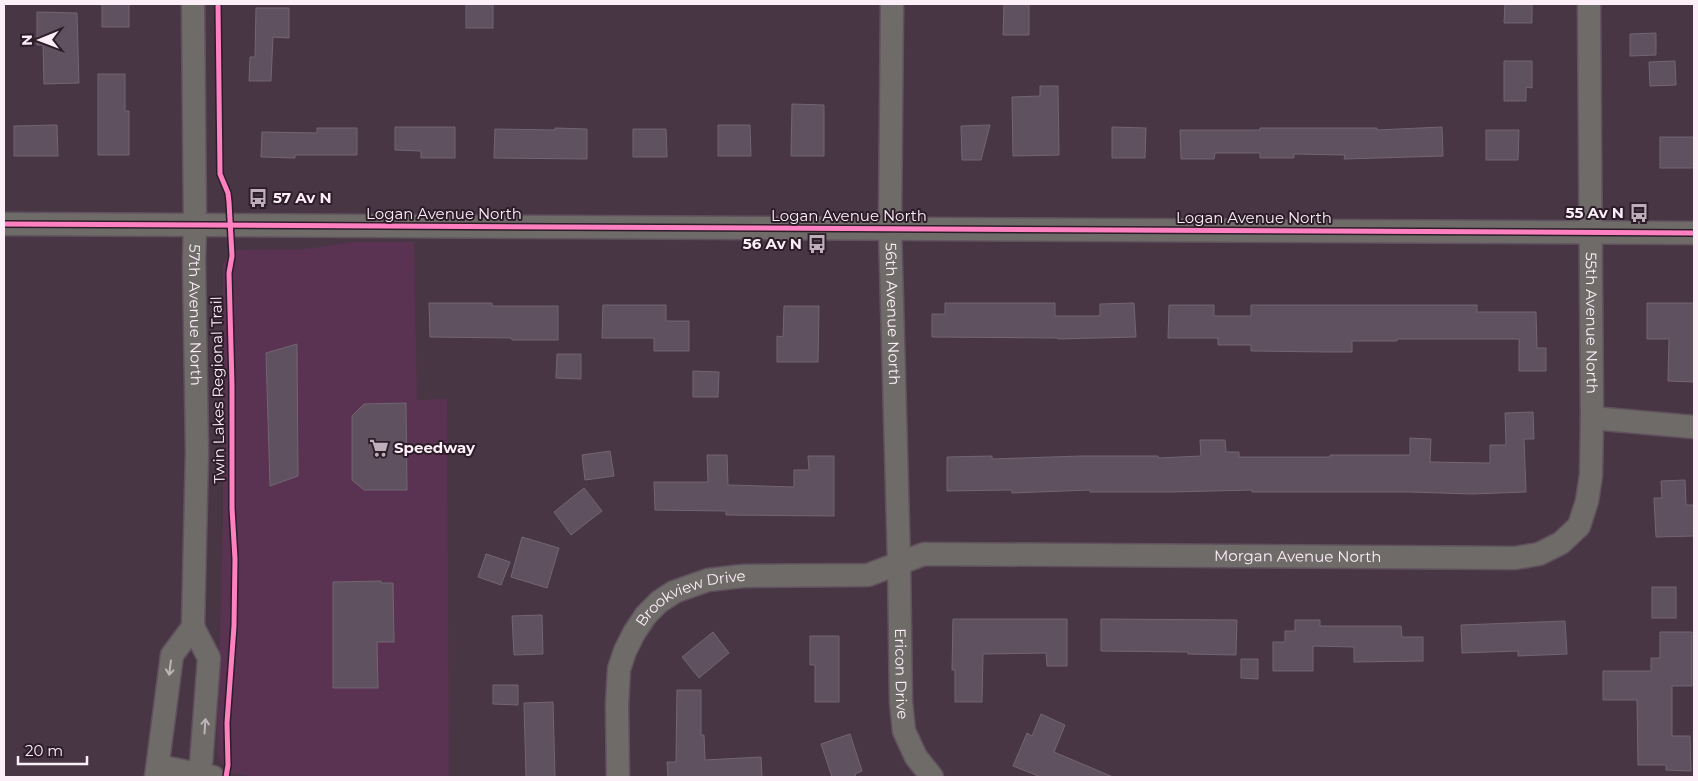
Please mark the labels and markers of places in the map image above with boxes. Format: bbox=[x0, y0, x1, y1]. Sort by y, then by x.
bus stop icon: 57 Av N bbox=[247, 187, 269, 209]
place label: 57 Av N bbox=[273, 188, 332, 207]
bus stop icon: 55 Av N bbox=[1628, 202, 1650, 224]
place label: 55 Av N bbox=[1566, 203, 1624, 222]
bus stop icon: 56 Av N bbox=[806, 233, 828, 255]
place label: 56 Av N bbox=[743, 234, 802, 253]
supermarket icon: Speedway bbox=[368, 437, 390, 459]
place label: Speedway bbox=[394, 438, 476, 457]

